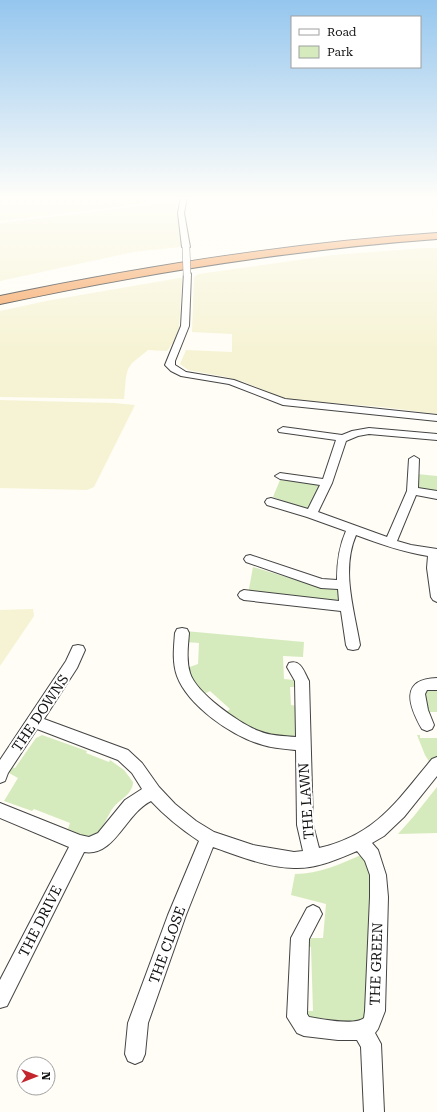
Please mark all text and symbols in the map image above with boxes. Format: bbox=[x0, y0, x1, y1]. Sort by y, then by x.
legend bbox=[291, 16, 421, 68]
text: Road bbox=[327, 25, 357, 39]
text: Park bbox=[327, 45, 354, 59]
street label: THE DOWNS bbox=[8, 671, 72, 755]
street label: THE LAWN bbox=[295, 762, 317, 840]
street label: THE DRIVE bbox=[15, 883, 65, 959]
street label: THE CLOSE bbox=[146, 904, 188, 986]
street label: THE GREEN bbox=[367, 922, 385, 1006]
north arrow bbox=[16, 1056, 56, 1096]
text: N bbox=[39, 1072, 52, 1081]

